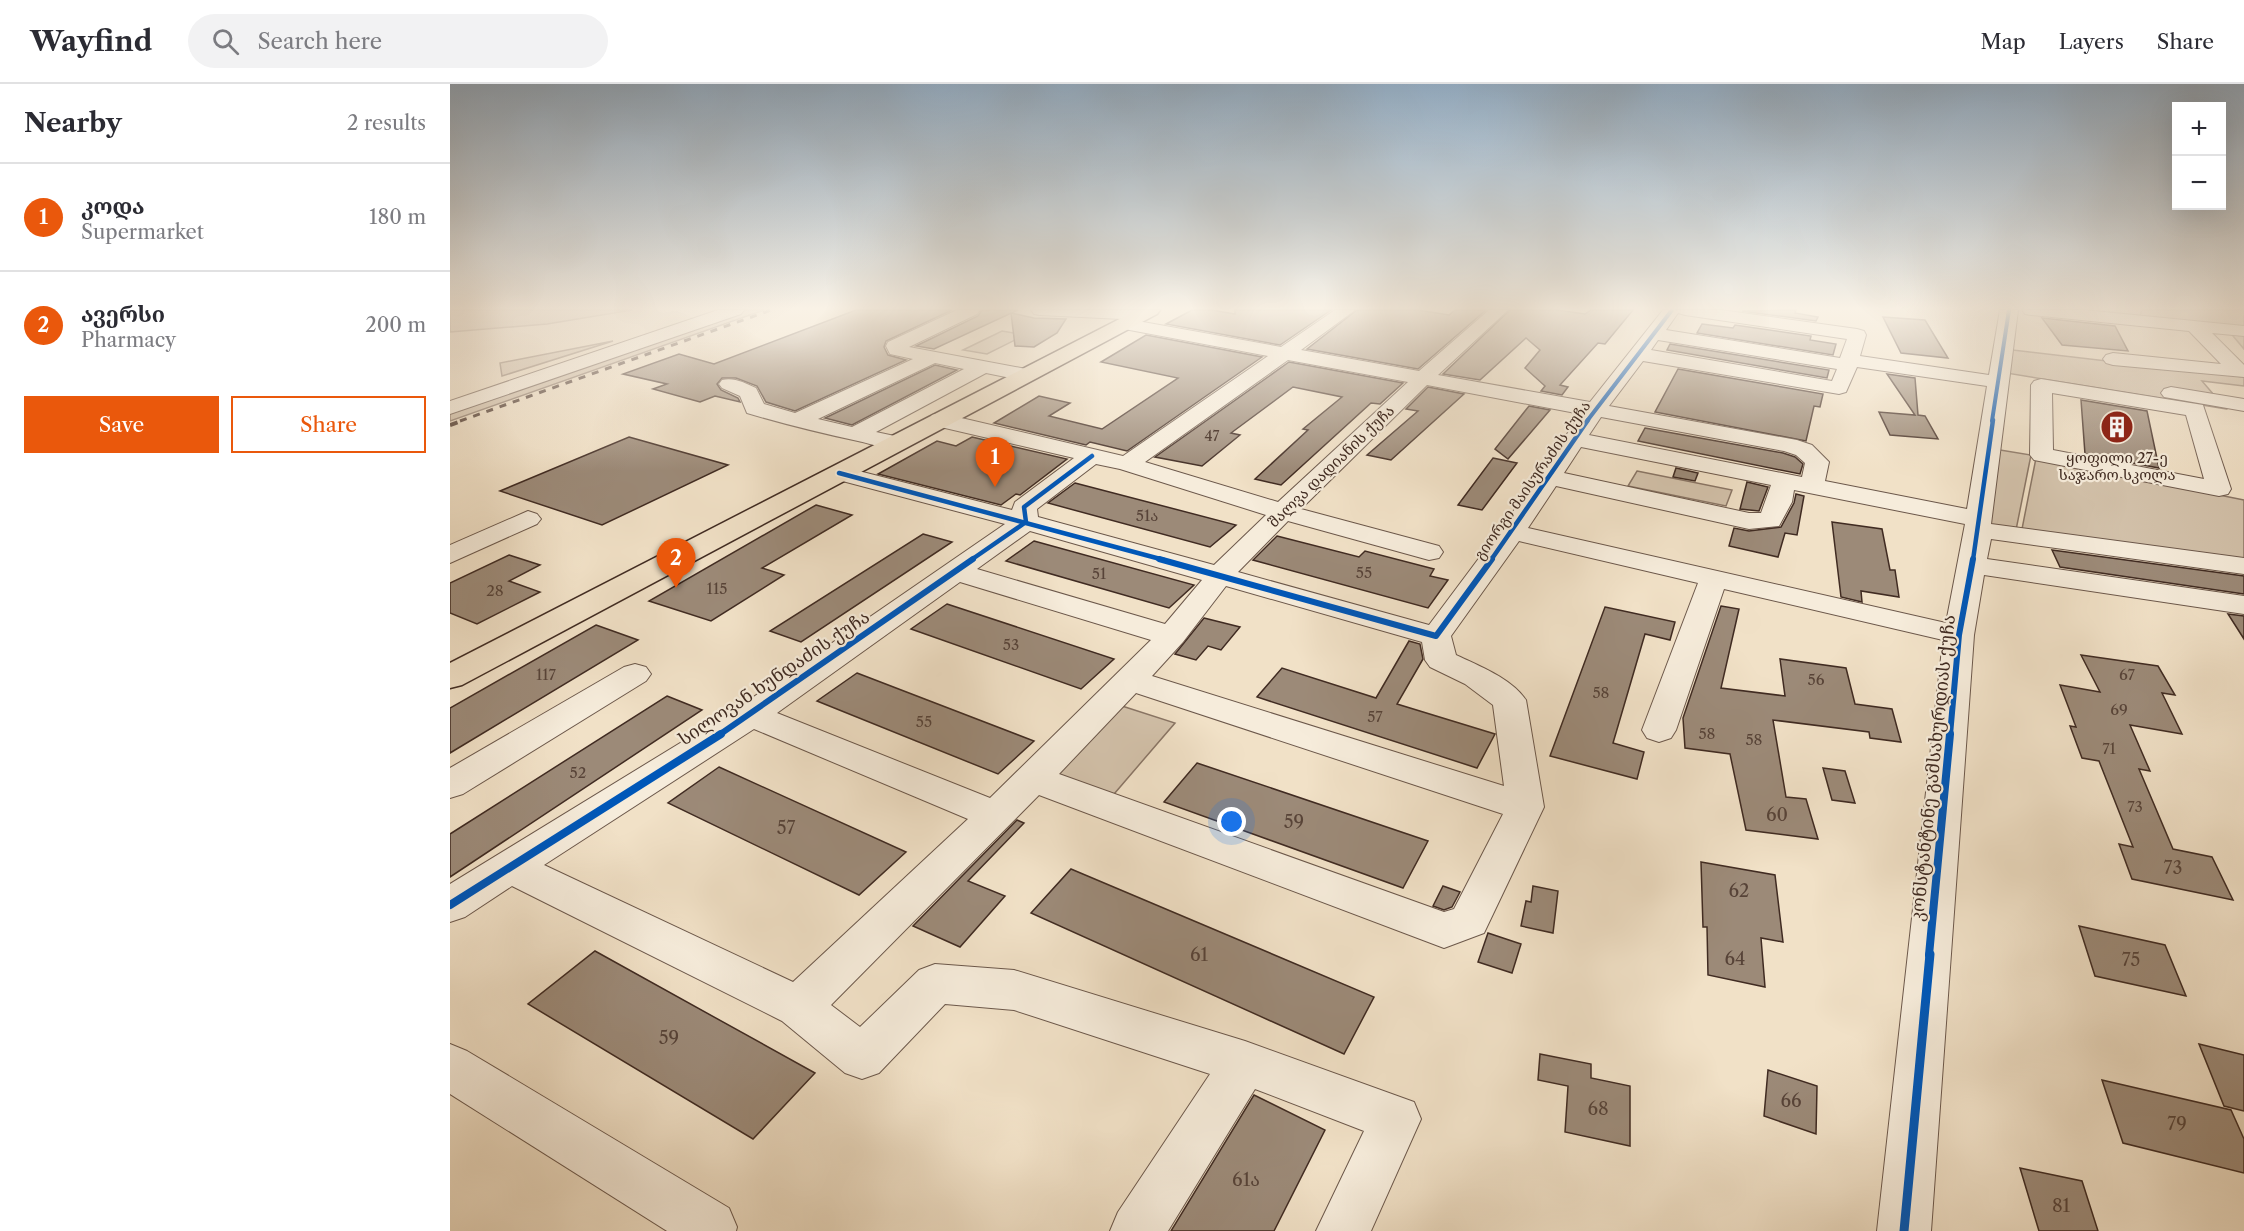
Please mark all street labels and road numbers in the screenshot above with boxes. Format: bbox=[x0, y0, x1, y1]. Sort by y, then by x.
street label: გიორგი მაისურაძის ქუჩა bbox=[1470, 397, 1594, 563]
street label: შალვა დადიანის ქუჩა bbox=[1264, 401, 1398, 531]
street label: სილოვან ხუნდაძის ქუჩა bbox=[674, 606, 874, 750]
street label: კონსტანტინე გამსახურდიას ქუჩა bbox=[1906, 614, 1960, 922]

